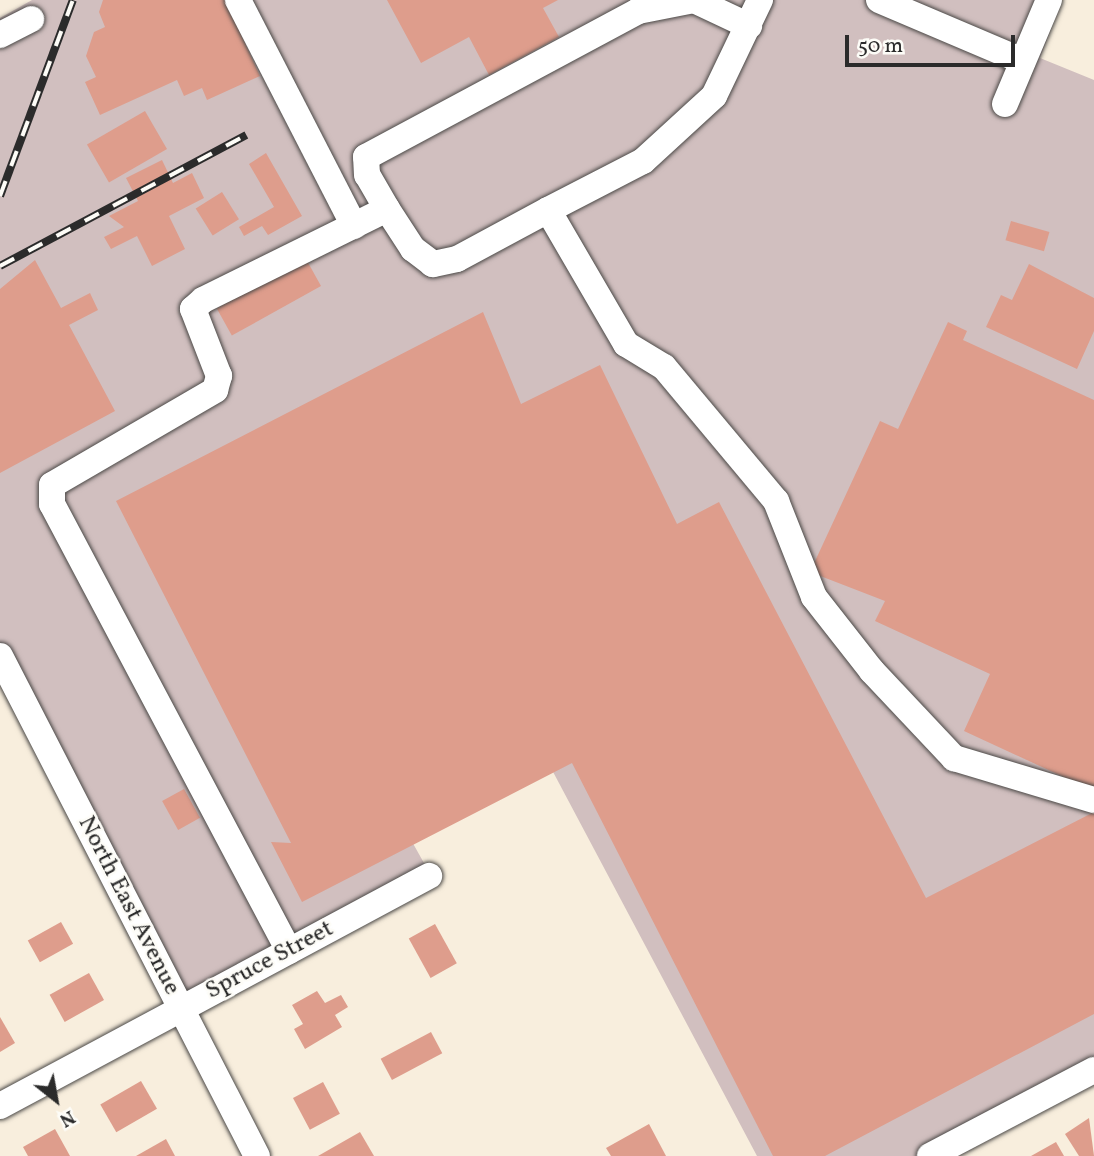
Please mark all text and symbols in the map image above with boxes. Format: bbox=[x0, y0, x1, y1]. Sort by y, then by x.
scale bar bbox=[849, 21, 1019, 65]
text: 50 m bbox=[858, 32, 903, 61]
street label: North East Avenue bbox=[71, 812, 185, 1000]
street label: Spruce Street bbox=[201, 915, 339, 1007]
north arrow bbox=[21, 1065, 91, 1135]
text: N bbox=[54, 1103, 79, 1133]

